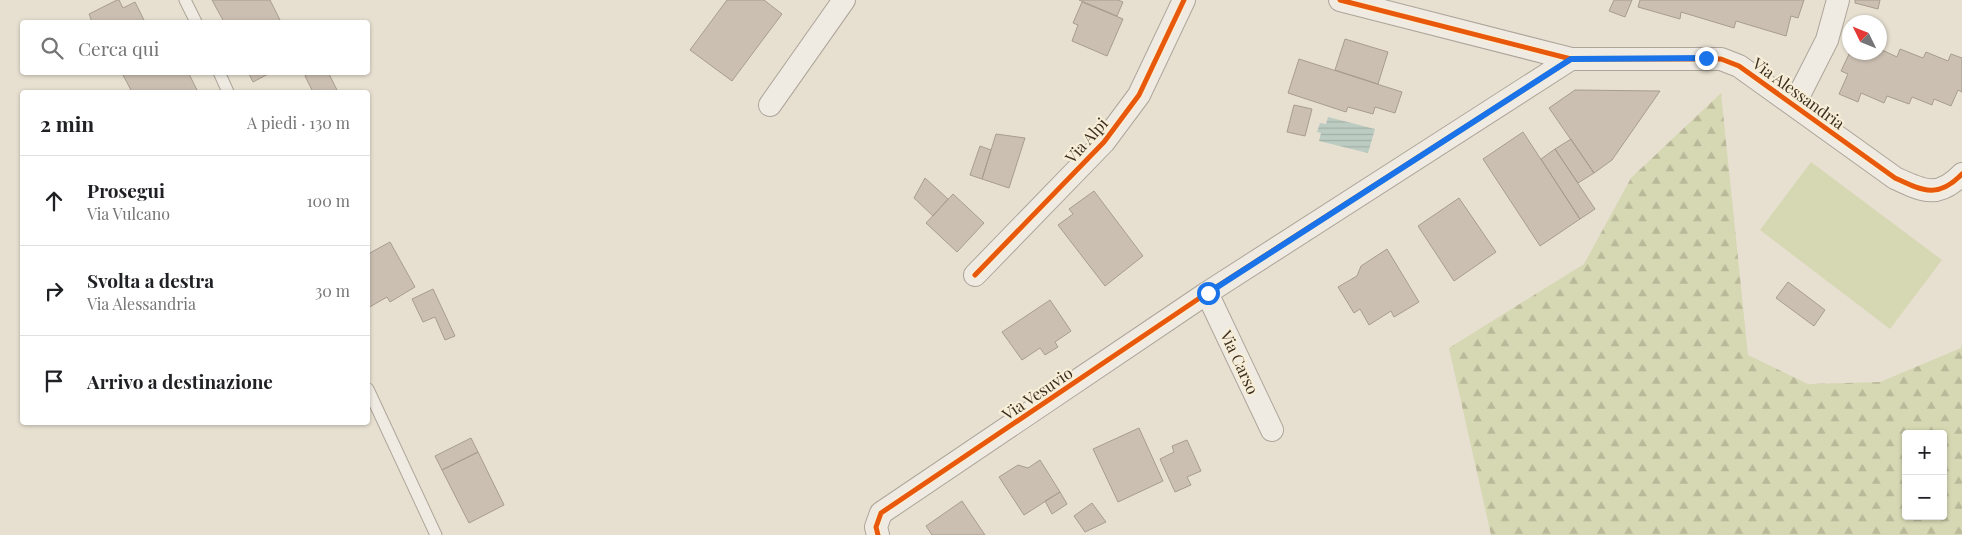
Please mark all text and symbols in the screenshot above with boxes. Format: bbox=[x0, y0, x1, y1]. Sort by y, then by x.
north arrow bbox=[1842, 15, 1887, 60]
search box bbox=[20, 20, 370, 75]
icon: search bbox=[38, 34, 66, 62]
text: Cerca qui bbox=[78, 35, 159, 61]
route end bbox=[1695, 47, 1718, 70]
street label: Via Alessandria bbox=[1748, 52, 1849, 134]
text: 2 min bbox=[40, 109, 94, 137]
text: A piedi · 130 m bbox=[247, 112, 350, 133]
street label: Via Alpi bbox=[1059, 113, 1112, 168]
text: Prosegui bbox=[87, 177, 165, 203]
icon: ahead bbox=[40, 187, 68, 215]
text: 100 m bbox=[307, 190, 350, 211]
text: Via Vulcano bbox=[87, 203, 170, 224]
text: Svolta a destra bbox=[87, 267, 214, 293]
icon: right bbox=[40, 277, 68, 305]
text: 30 m bbox=[315, 280, 350, 301]
route start bbox=[1197, 282, 1220, 305]
text: Via Alessandria bbox=[87, 293, 196, 314]
street label: Via Carso bbox=[1216, 326, 1264, 397]
street label: Via Vesuvio bbox=[997, 362, 1076, 425]
icon: arrive bbox=[40, 367, 68, 395]
text: Arrivo a destinazione bbox=[87, 368, 273, 394]
map controls bbox=[1902, 430, 1947, 520]
button: + bbox=[1902, 430, 1947, 475]
button: − bbox=[1902, 475, 1947, 520]

